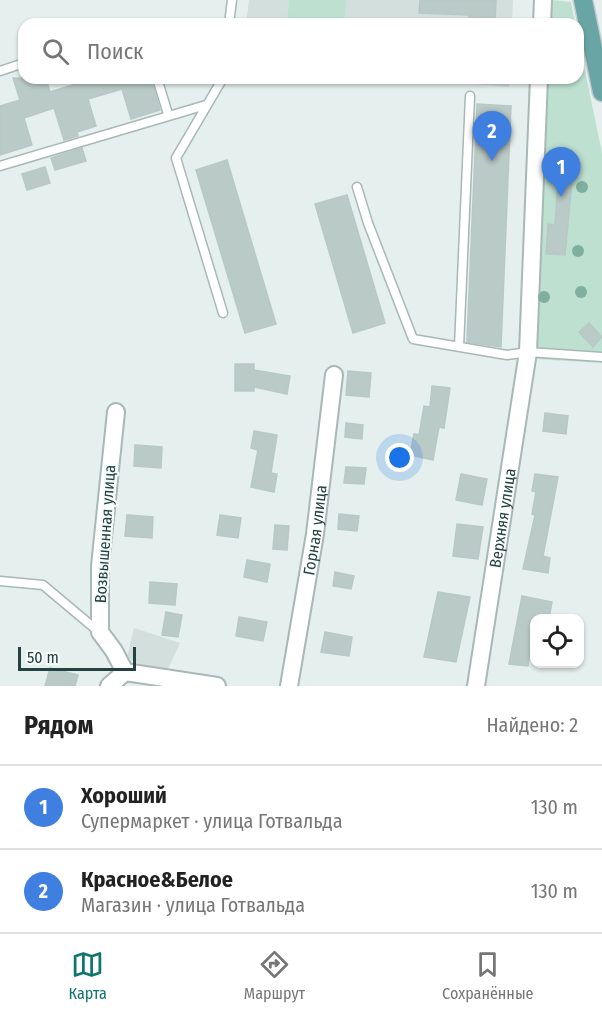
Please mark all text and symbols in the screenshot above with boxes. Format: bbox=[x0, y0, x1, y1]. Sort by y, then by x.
search box bbox=[18, 18, 584, 84]
icon: search bbox=[39, 35, 72, 68]
text: Поиск bbox=[87, 38, 143, 65]
pin: 2 bbox=[472, 112, 512, 161]
pin: 1 bbox=[542, 148, 580, 197]
your location bbox=[385, 443, 414, 472]
street label: Возвышенная улица bbox=[91, 464, 119, 604]
street label: Верхняя улица bbox=[485, 467, 519, 569]
street label: Горная улица bbox=[299, 484, 330, 577]
map controls bbox=[530, 614, 584, 668]
button: locate bbox=[530, 614, 584, 668]
scale bar bbox=[18, 644, 136, 672]
text: 50 m bbox=[27, 648, 59, 667]
text: Рядом bbox=[24, 710, 93, 741]
text: Найдено: 2 bbox=[486, 713, 578, 737]
text: Хороший bbox=[81, 782, 167, 809]
text: 1 bbox=[39, 795, 48, 819]
text: 130 m bbox=[531, 795, 578, 819]
text: Супермаркет · улица Готвальда bbox=[81, 809, 342, 833]
text: Красное&Белое bbox=[81, 866, 233, 893]
text: 2 bbox=[39, 879, 48, 903]
text: 130 m bbox=[531, 879, 578, 903]
text: Магазин · улица Готвальда bbox=[81, 893, 305, 917]
tab: Карта bbox=[69, 948, 107, 1003]
tab: Маршрут bbox=[244, 948, 305, 1003]
tab: Сохранённые bbox=[442, 948, 533, 1003]

